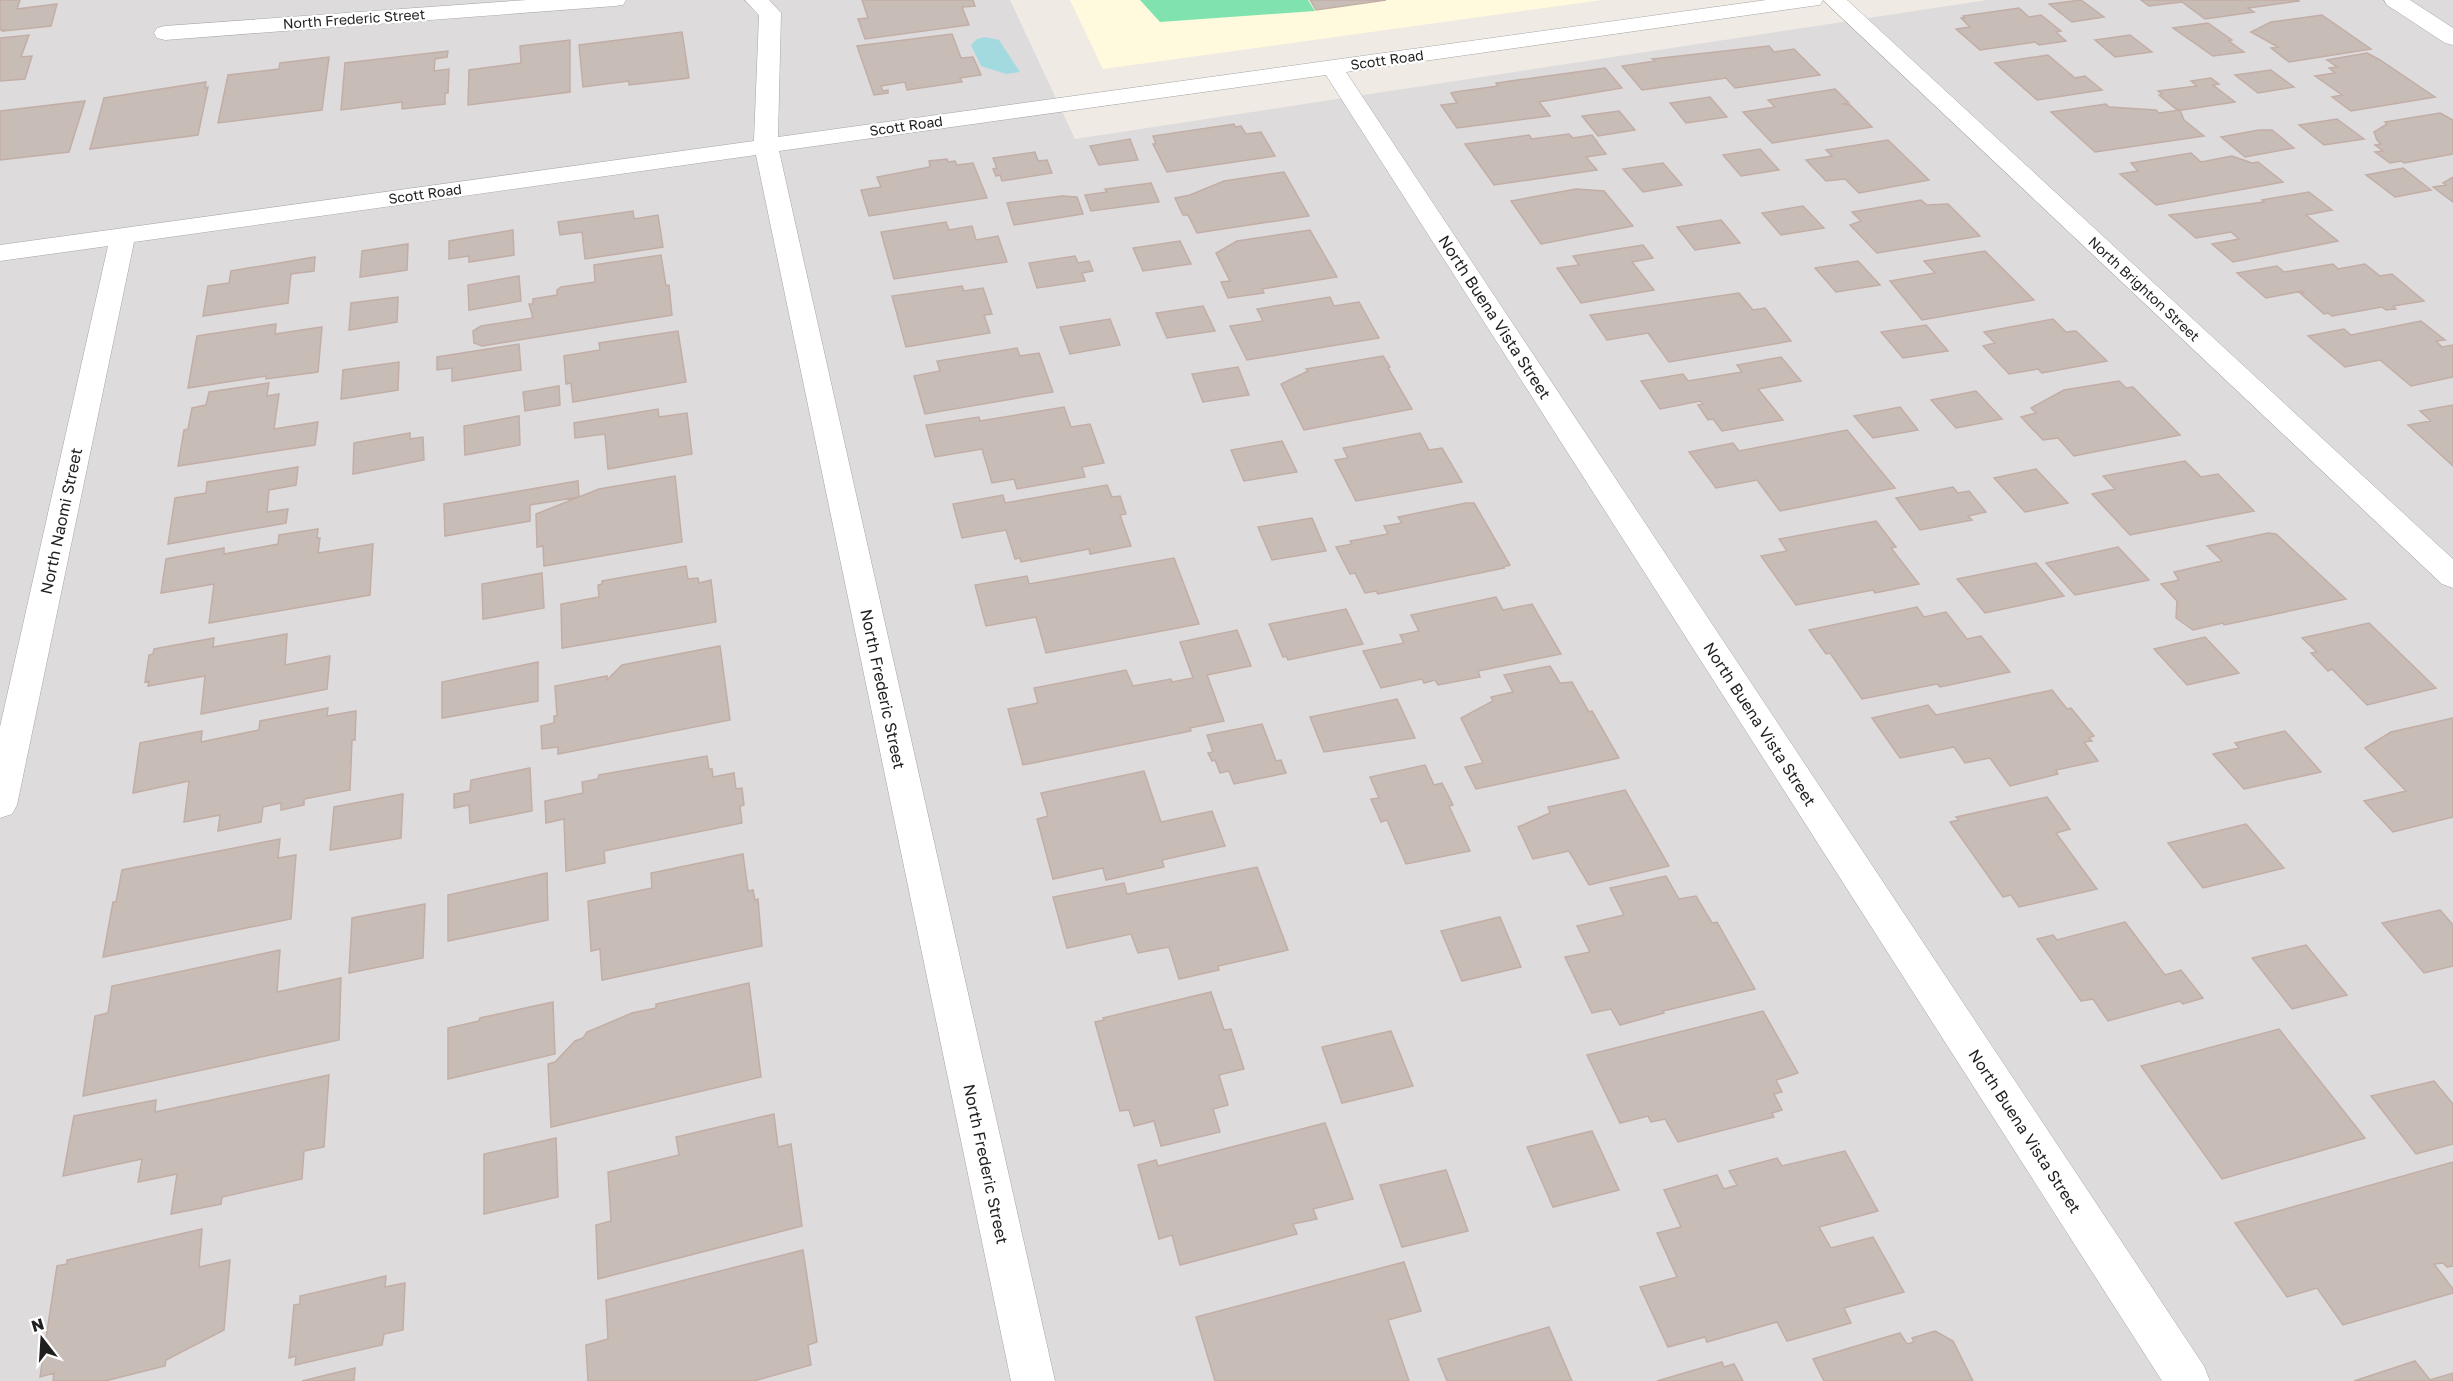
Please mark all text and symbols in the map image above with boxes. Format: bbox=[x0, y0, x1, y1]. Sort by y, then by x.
street label: North Frederic Street bbox=[282, 5, 426, 32]
street label: Scott Road bbox=[1349, 46, 1425, 73]
street label: Scott Road bbox=[868, 112, 944, 139]
street label: Scott Road bbox=[387, 180, 463, 207]
street label: North Buena Vista Street bbox=[1434, 231, 1556, 403]
street label: North Brighton Street bbox=[2085, 233, 2203, 345]
street label: North Naomi Street bbox=[36, 446, 86, 596]
street label: North Frederic Street bbox=[856, 607, 910, 771]
street label: North Buena Vista Street bbox=[1699, 638, 1821, 810]
street label: North Buena Vista Street bbox=[1964, 1045, 2086, 1217]
street label: North Frederic Street bbox=[959, 1082, 1013, 1246]
north arrow bbox=[12, 1309, 72, 1369]
text: N bbox=[29, 1313, 46, 1336]

